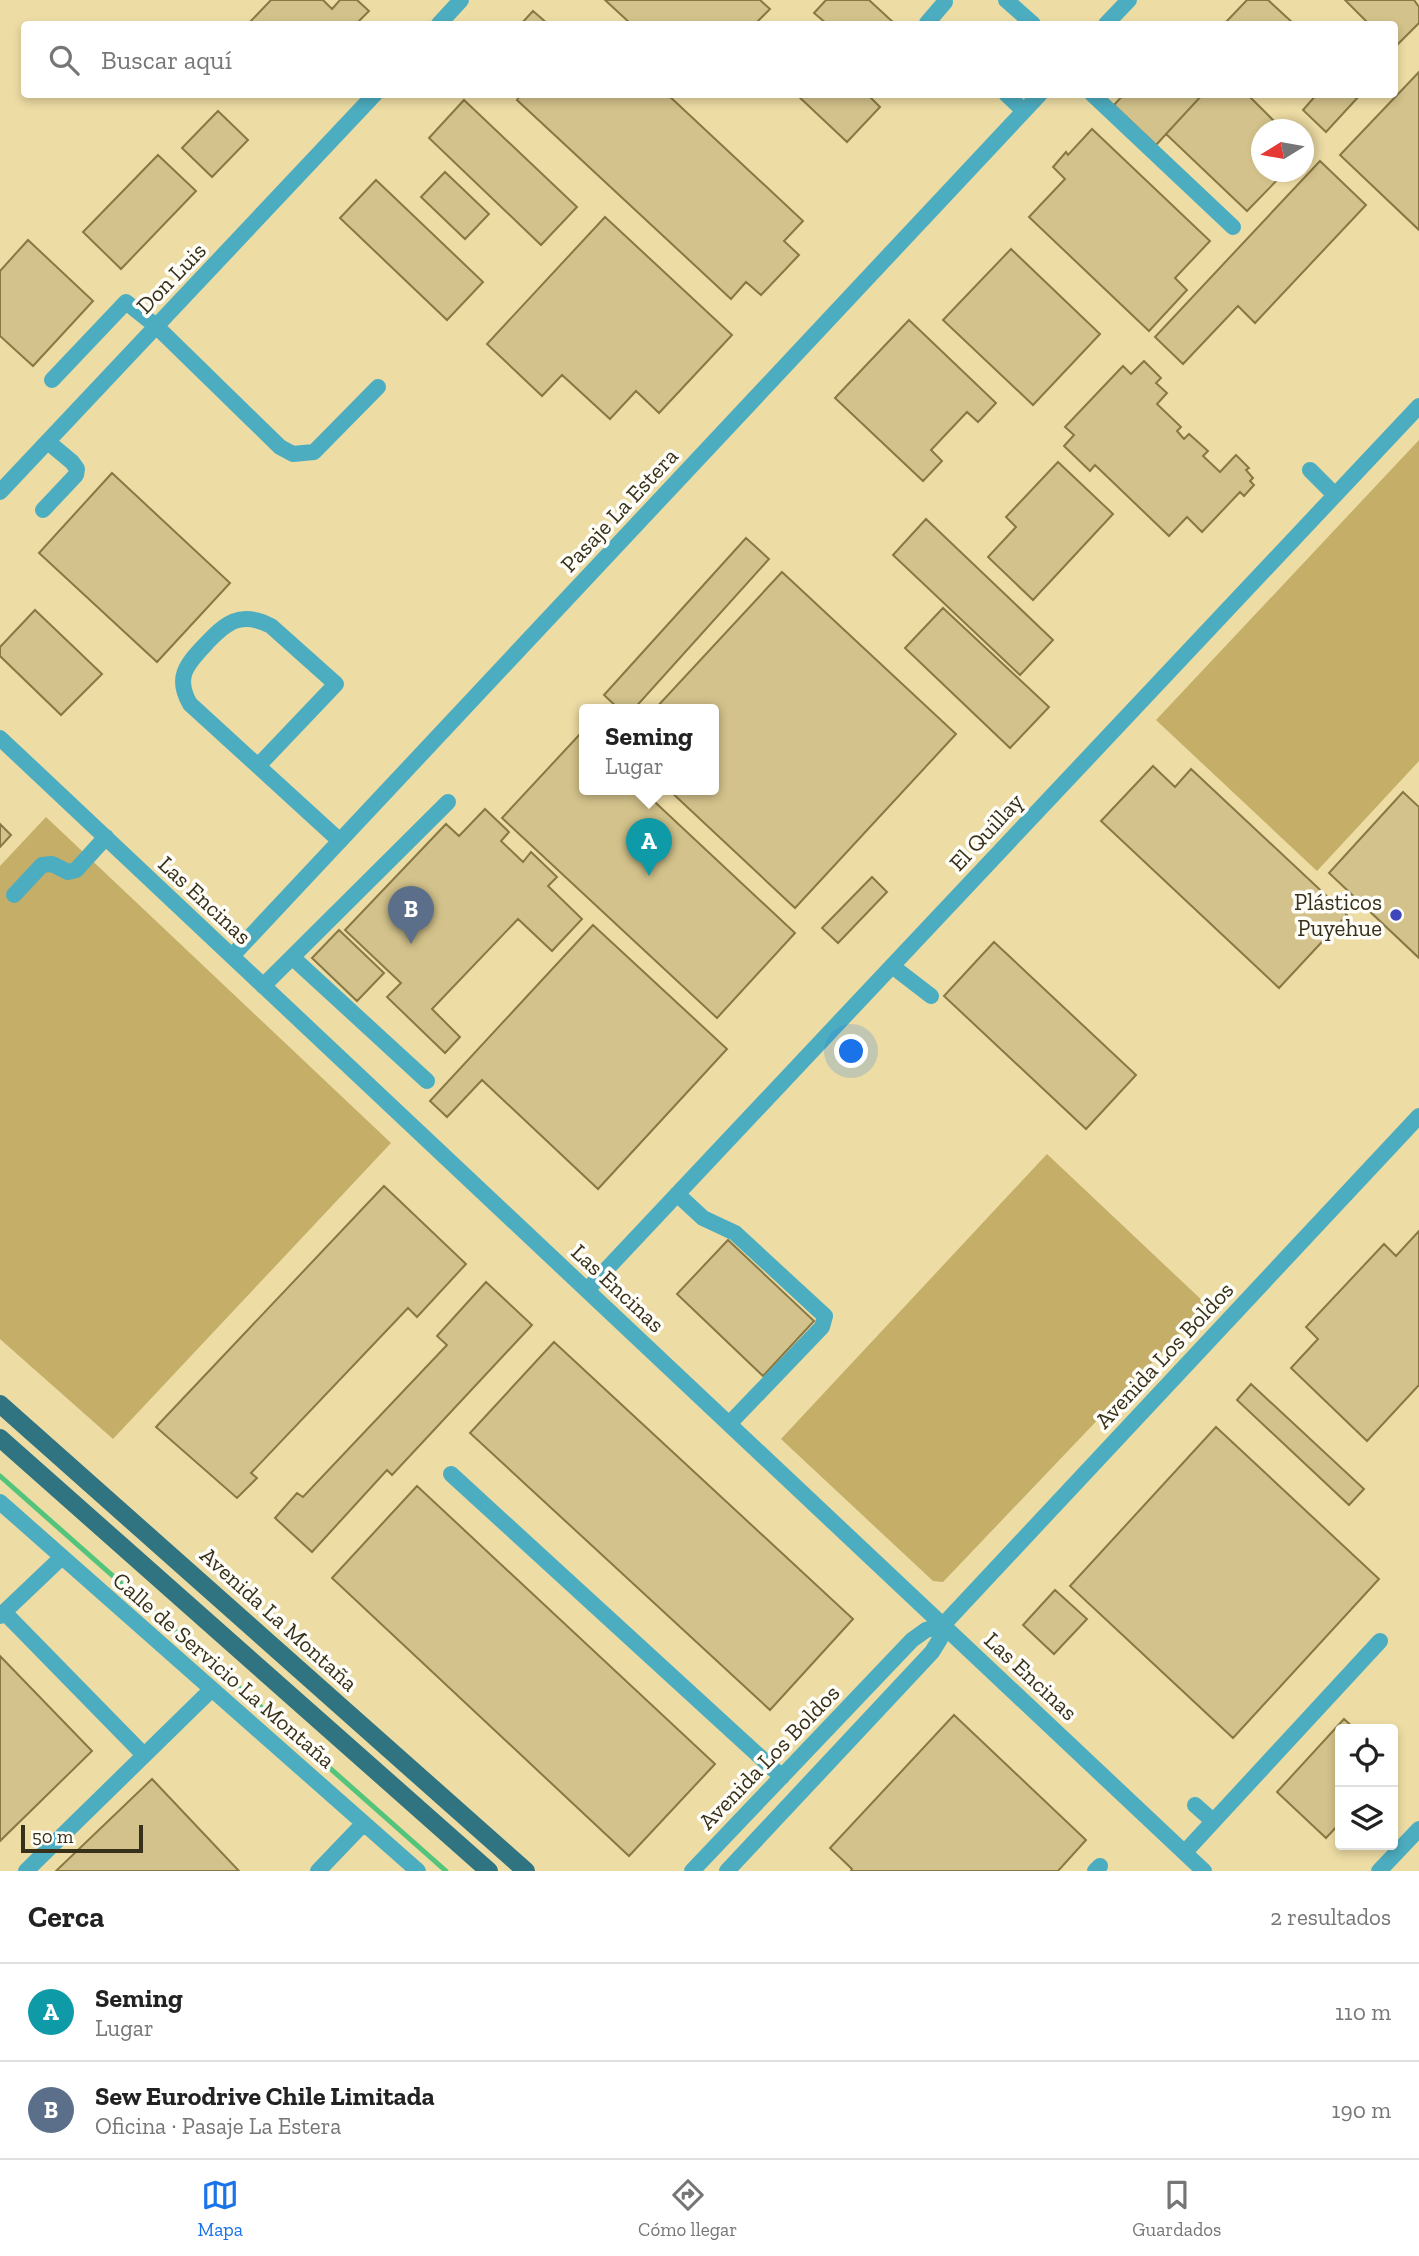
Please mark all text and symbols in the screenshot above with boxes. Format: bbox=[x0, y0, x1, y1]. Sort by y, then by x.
search box bbox=[21, 21, 1398, 98]
icon: search bbox=[45, 41, 83, 79]
text: Buscar aquí bbox=[101, 44, 232, 76]
north arrow bbox=[1251, 119, 1314, 182]
street label: Don Luis bbox=[130, 237, 212, 319]
street label: Pasaje La Estera bbox=[554, 442, 684, 578]
popup bbox=[579, 704, 719, 795]
text: Seming bbox=[605, 720, 693, 752]
text: Lugar bbox=[605, 752, 664, 780]
street label: El Quillay bbox=[943, 787, 1029, 877]
pin: A bbox=[626, 818, 672, 876]
street label: Las Encinas bbox=[153, 850, 257, 950]
pin: B bbox=[388, 886, 434, 944]
place label: Plásticos Puyehue bbox=[1294, 888, 1382, 942]
marker: Plásticos Puyehue bbox=[1388, 907, 1404, 923]
your location bbox=[834, 1034, 868, 1068]
street label: Las Encinas bbox=[566, 1238, 670, 1338]
street label: Avenida Los Boldos bbox=[1089, 1276, 1239, 1434]
street label: Avenida La Montaña bbox=[195, 1541, 363, 1697]
street label: Calle de Servicio La Montaña bbox=[107, 1566, 341, 1774]
street label: Las Encinas bbox=[979, 1626, 1083, 1726]
street label: Avenida Los Boldos bbox=[693, 1679, 845, 1835]
map controls bbox=[1335, 1724, 1398, 1850]
button: locate bbox=[1335, 1724, 1398, 1787]
button: layers bbox=[1335, 1787, 1398, 1850]
scale bar bbox=[21, 1822, 144, 1854]
text: 50 m bbox=[32, 1825, 73, 1848]
text: Cerca bbox=[28, 1899, 104, 1935]
text: 2 resultados bbox=[1270, 1903, 1391, 1931]
text: Seming bbox=[95, 1982, 183, 2014]
text: A bbox=[43, 1998, 59, 2026]
text: 110 m bbox=[1335, 1998, 1391, 2026]
text: Lugar bbox=[95, 2014, 154, 2042]
text: Sew Eurodrive Chile Limitada bbox=[95, 2080, 435, 2112]
text: B bbox=[44, 2096, 58, 2124]
text: 190 m bbox=[1332, 2096, 1391, 2124]
text: Oficina · Pasaje La Estera bbox=[95, 2112, 341, 2140]
tab: Mapa bbox=[198, 2176, 243, 2241]
tab: Cómo llegar bbox=[638, 2176, 737, 2241]
tab: Guardados bbox=[1132, 2176, 1221, 2241]

